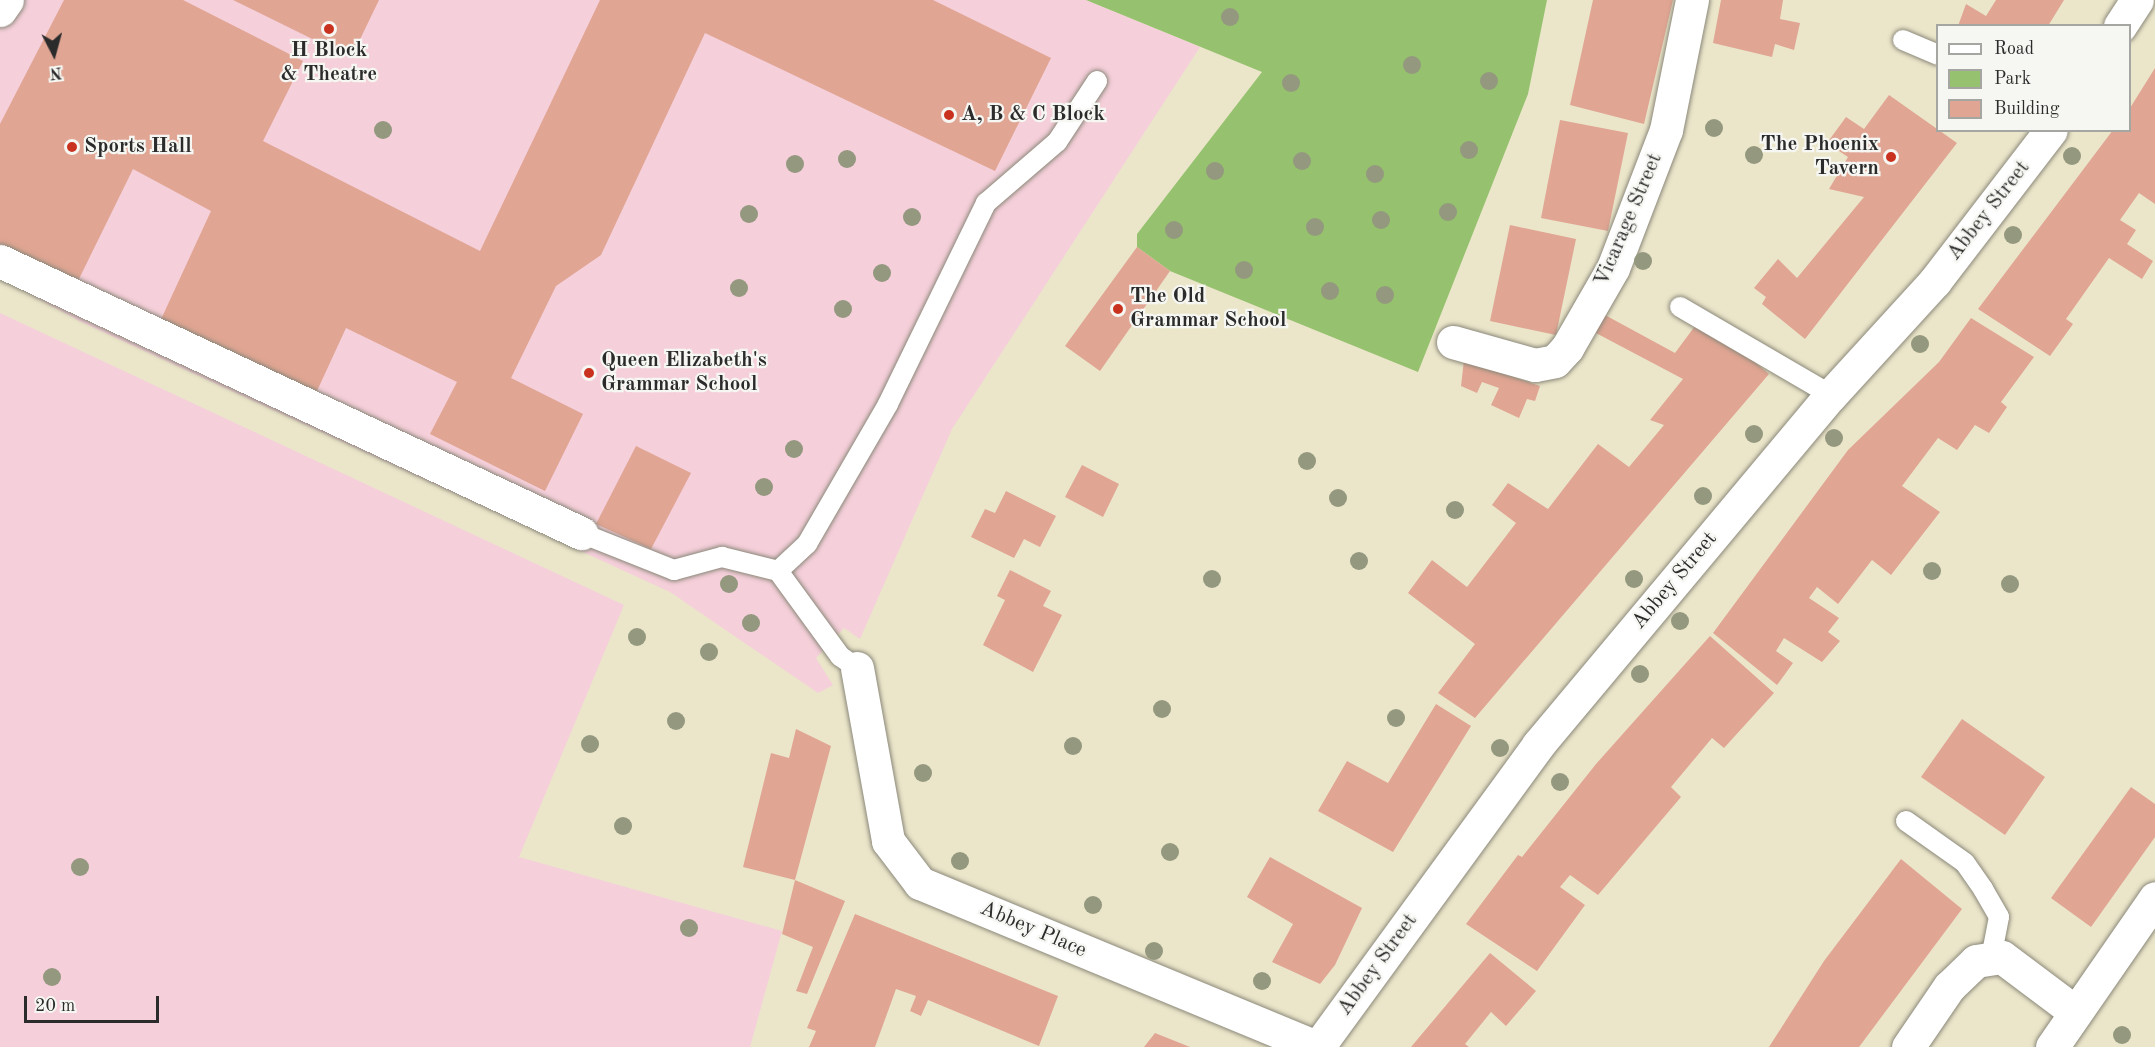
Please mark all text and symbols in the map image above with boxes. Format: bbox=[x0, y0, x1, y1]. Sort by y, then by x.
marker: H Block & Theatre bbox=[322, 22, 336, 36]
north arrow bbox=[24, 24, 84, 84]
legend bbox=[1936, 24, 2131, 132]
place label: H Block & Theatre bbox=[281, 38, 377, 88]
text: Road bbox=[1994, 40, 2034, 58]
text: N bbox=[49, 63, 63, 80]
text: Park bbox=[1994, 70, 2031, 88]
text: Building bbox=[1994, 100, 2059, 118]
place label: A, B & C Block bbox=[961, 102, 1105, 128]
marker: A, B & C Block bbox=[942, 108, 956, 122]
place label: The Phoenix Tavern bbox=[1761, 132, 1879, 182]
place label: Sports Hall bbox=[84, 134, 192, 160]
marker: Sports Hall bbox=[65, 140, 79, 154]
street label: Vicarage Street bbox=[1590, 150, 1668, 290]
marker: The Phoenix Tavern bbox=[1884, 150, 1898, 164]
street label: Abbey Street bbox=[1942, 156, 2036, 266]
place label: The Old Grammar School bbox=[1130, 284, 1286, 334]
marker: The Old Grammar School bbox=[1111, 302, 1125, 316]
place label: Queen Elizabeth's Grammar School bbox=[601, 348, 767, 398]
marker: Queen Elizabeth's Grammar School bbox=[582, 366, 596, 380]
street label: Abbey Street bbox=[1627, 527, 1723, 635]
street label: Abbey Place bbox=[976, 896, 1090, 964]
street label: Abbey Street bbox=[1333, 909, 1423, 1021]
scale bar bbox=[27, 984, 162, 1022]
text: 20 m bbox=[35, 997, 75, 1015]

